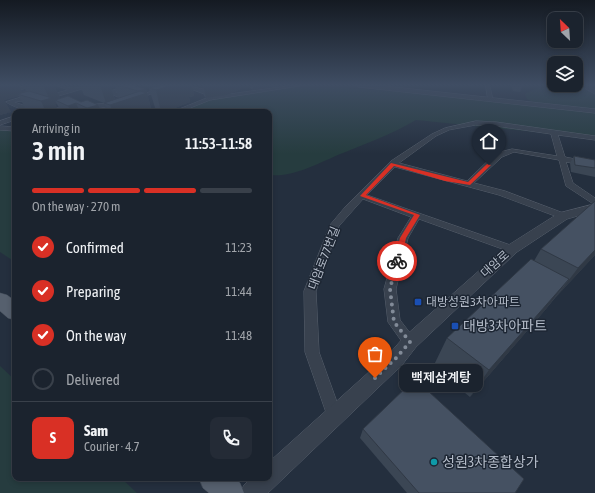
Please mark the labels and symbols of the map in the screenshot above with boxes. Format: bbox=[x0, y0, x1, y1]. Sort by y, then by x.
north arrow bbox=[547, 12, 583, 48]
pin bbox=[472, 124, 506, 165]
street label: 대암로77번길 bbox=[306, 224, 342, 292]
courier bbox=[377, 241, 417, 281]
street label: 대암로 bbox=[478, 248, 512, 280]
place label: 대방성원3차아파트 bbox=[426, 295, 520, 309]
marker: 대방성원3차아파트 bbox=[413, 297, 423, 307]
place label: 대방3차아파트 bbox=[463, 318, 547, 334]
marker: 대방3차아파트 bbox=[450, 321, 460, 331]
pin bbox=[358, 337, 392, 378]
callout: 백제삼계탕 bbox=[399, 364, 483, 392]
place label: 성원3차종합상가 bbox=[442, 454, 539, 470]
marker: 성원3차종합상가 bbox=[429, 457, 439, 467]

